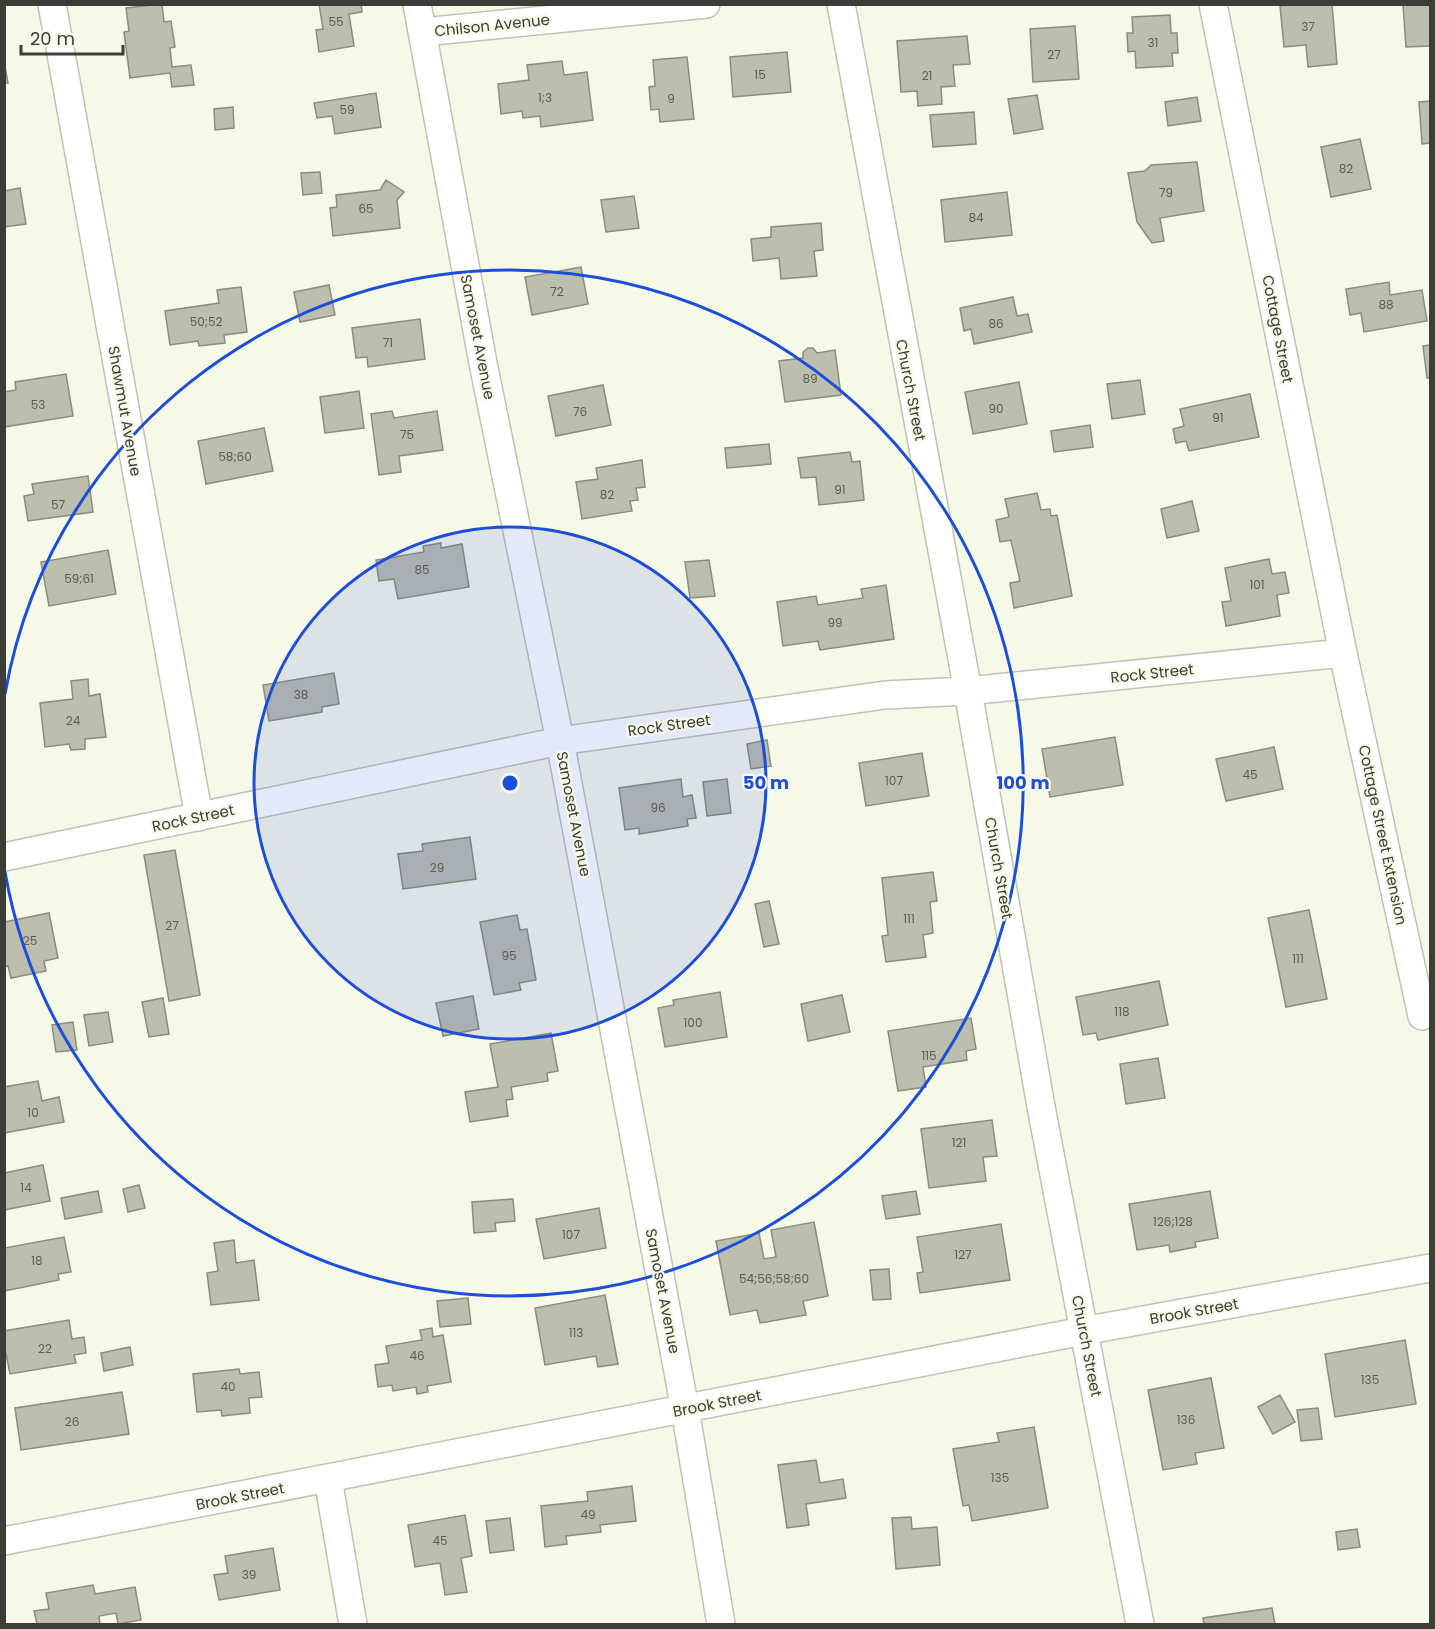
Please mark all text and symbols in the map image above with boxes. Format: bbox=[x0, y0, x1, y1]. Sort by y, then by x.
street label: Chilson Avenue bbox=[433, 8, 551, 42]
house number: 55 bbox=[328, 13, 344, 30]
scale bar bbox=[21, 18, 123, 56]
house number: 37 bbox=[1301, 18, 1315, 35]
text: 20 m bbox=[30, 26, 75, 51]
house number: 31 bbox=[1148, 34, 1158, 51]
house number: 27 bbox=[1047, 46, 1061, 63]
house number: 15 bbox=[754, 66, 766, 83]
house number: 21 bbox=[922, 67, 932, 84]
house number: 1;3 bbox=[538, 89, 552, 106]
house number: 9 bbox=[667, 90, 675, 107]
house number: 59 bbox=[339, 101, 355, 118]
house number: 82 bbox=[1339, 160, 1353, 177]
house number: 79 bbox=[1159, 184, 1173, 201]
house number: 65 bbox=[358, 200, 374, 217]
house number: 84 bbox=[968, 209, 984, 226]
street label: Samoset Avenue bbox=[456, 273, 500, 401]
street label: Cottage Street bbox=[1257, 273, 1299, 385]
house number: 72 bbox=[550, 283, 564, 300]
house number: 88 bbox=[1378, 296, 1394, 313]
house number: 50;52 bbox=[190, 313, 222, 330]
house number: 86 bbox=[988, 315, 1004, 332]
house number: 71 bbox=[383, 334, 393, 351]
street label: Church Street bbox=[891, 337, 931, 443]
street label: Shawmut Avenue bbox=[103, 344, 147, 478]
house number: 89 bbox=[802, 370, 818, 387]
house number: 53 bbox=[31, 396, 45, 413]
house number: 90 bbox=[988, 400, 1004, 417]
house number: 76 bbox=[573, 403, 587, 420]
house number: 91 bbox=[1212, 409, 1224, 426]
house number: 75 bbox=[400, 426, 414, 443]
house number: 58;60 bbox=[218, 448, 252, 465]
house number: 91 bbox=[834, 481, 846, 498]
house number: 82 bbox=[600, 486, 614, 503]
house number: 57 bbox=[51, 496, 65, 513]
house number: 85 bbox=[414, 561, 430, 578]
house number: 59;61 bbox=[64, 570, 94, 587]
house number: 101 bbox=[1249, 576, 1265, 593]
house number: 99 bbox=[827, 614, 843, 631]
street label: Rock Street bbox=[1109, 658, 1195, 688]
house number: 38 bbox=[294, 686, 308, 703]
street label: Rock Street bbox=[626, 709, 712, 741]
house number: 24 bbox=[66, 712, 81, 729]
street label: Cottage Street Extension bbox=[1354, 743, 1412, 927]
street label: Samoset Avenue bbox=[552, 750, 596, 878]
house number: 45 bbox=[1242, 766, 1258, 783]
text: 50 m bbox=[743, 770, 789, 795]
text: 100 m bbox=[996, 770, 1050, 795]
house number: 107 bbox=[885, 772, 903, 789]
centre of rings bbox=[500, 773, 520, 793]
street label: Rock Street bbox=[150, 799, 236, 837]
house number: 96 bbox=[650, 799, 666, 816]
street label: Church Street bbox=[980, 815, 1018, 921]
house number: 29 bbox=[430, 859, 444, 876]
house number: 111 bbox=[903, 910, 915, 927]
house number: 27 bbox=[165, 917, 179, 934]
house number: 25 bbox=[23, 932, 37, 949]
house number: 95 bbox=[501, 947, 517, 964]
house number: 111 bbox=[1292, 950, 1304, 967]
house number: 118 bbox=[1114, 1003, 1130, 1020]
house number: 100 bbox=[684, 1014, 702, 1031]
house number: 115 bbox=[921, 1047, 937, 1064]
house number: 10 bbox=[27, 1104, 39, 1121]
house number: 121 bbox=[952, 1134, 966, 1151]
house number: 14 bbox=[20, 1179, 32, 1196]
house number: 126;128 bbox=[1153, 1213, 1193, 1230]
house number: 107 bbox=[562, 1226, 580, 1243]
street label: Samoset Avenue bbox=[641, 1227, 685, 1355]
house number: 127 bbox=[954, 1246, 972, 1263]
house number: 18 bbox=[31, 1252, 43, 1269]
house number: 54;56;58;60 bbox=[739, 1270, 809, 1287]
street label: Church Street bbox=[1067, 1293, 1107, 1399]
street label: Brook Street bbox=[1148, 1293, 1240, 1329]
house number: 113 bbox=[569, 1324, 583, 1341]
house number: 22 bbox=[38, 1340, 52, 1357]
house number: 46 bbox=[409, 1347, 425, 1364]
house number: 135 bbox=[1361, 1371, 1379, 1388]
house number: 40 bbox=[220, 1378, 236, 1395]
street label: Brook Street bbox=[671, 1384, 763, 1422]
house number: 136 bbox=[1177, 1411, 1195, 1428]
house number: 26 bbox=[65, 1413, 79, 1430]
house number: 135 bbox=[991, 1469, 1009, 1486]
street label: Brook Street bbox=[194, 1477, 286, 1515]
house number: 49 bbox=[580, 1506, 596, 1523]
house number: 45 bbox=[432, 1532, 448, 1549]
house number: 39 bbox=[242, 1566, 256, 1583]

